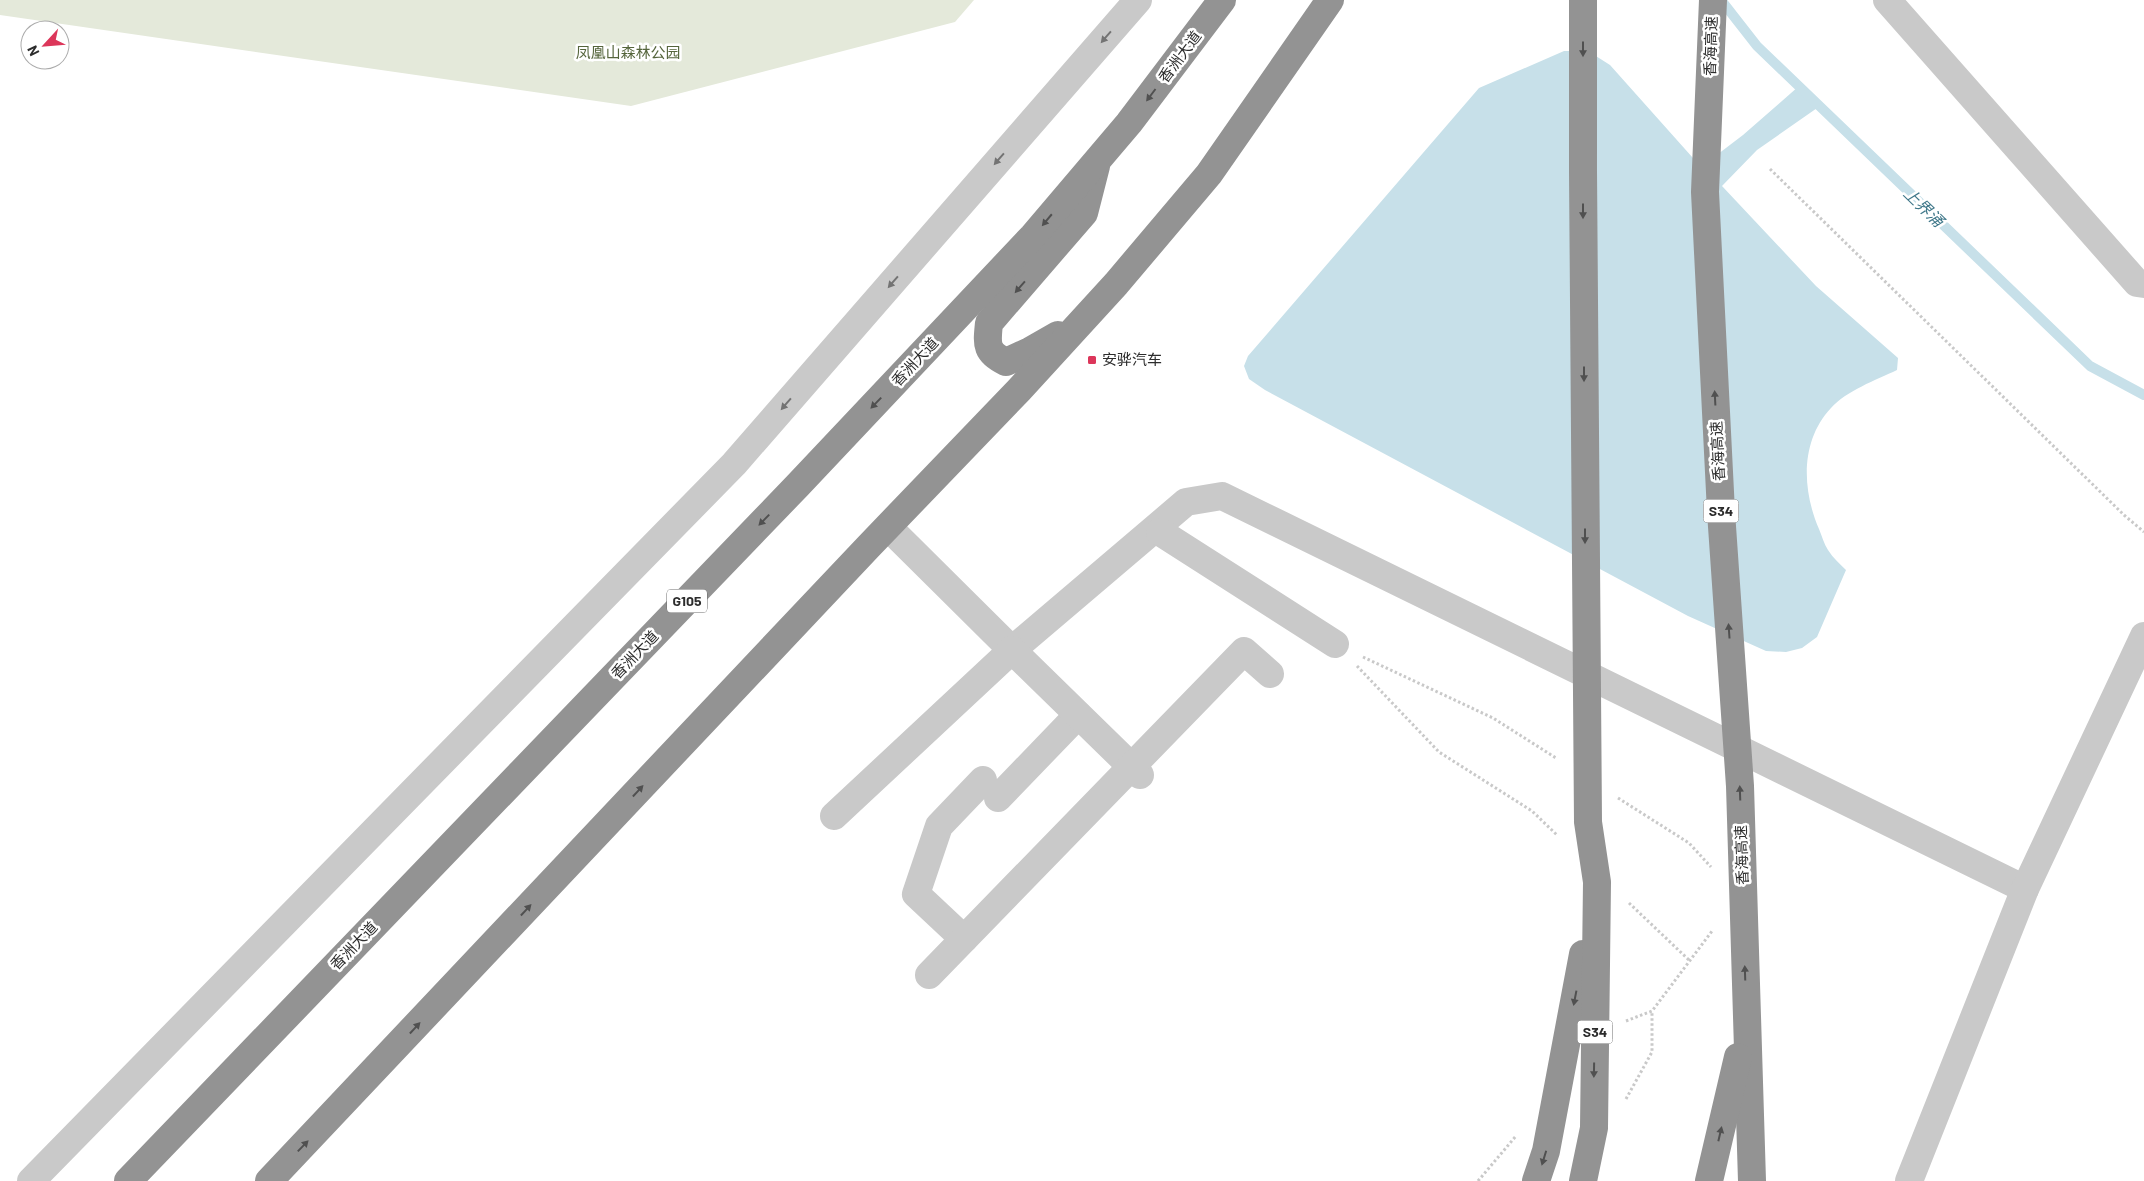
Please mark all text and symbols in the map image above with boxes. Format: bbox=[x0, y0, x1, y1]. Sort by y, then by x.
street label: 香海高速 bbox=[1700, 16, 1720, 76]
north arrow bbox=[20, 20, 70, 70]
street label: 香洲大道 bbox=[1154, 27, 1204, 86]
one-way arrow bbox=[1100, 30, 1112, 42]
one-way arrow bbox=[1579, 41, 1587, 57]
text: N bbox=[23, 43, 43, 59]
park label: 凤凰山森林公园 bbox=[575, 43, 681, 61]
one-way arrow bbox=[1145, 88, 1156, 101]
one-way arrow bbox=[994, 153, 1005, 166]
water label: 上界涌 bbox=[1900, 183, 1950, 232]
one-way arrow bbox=[1579, 203, 1587, 219]
one-way arrow bbox=[1041, 213, 1052, 226]
one-way arrow bbox=[887, 275, 898, 288]
one-way arrow bbox=[1014, 280, 1025, 293]
street label: 香洲大道 bbox=[887, 333, 941, 389]
place label: 安骅汽车 bbox=[1102, 350, 1162, 368]
marker: 安骅汽车 bbox=[1086, 354, 1098, 366]
one-way arrow bbox=[1580, 366, 1588, 382]
one-way arrow bbox=[1711, 390, 1719, 406]
one-way arrow bbox=[870, 396, 882, 408]
one-way arrow bbox=[780, 398, 792, 410]
street label: 香海高速 bbox=[1706, 421, 1728, 481]
road number: S34 bbox=[1704, 500, 1738, 522]
one-way arrow bbox=[758, 514, 770, 526]
one-way arrow bbox=[1582, 528, 1590, 544]
road number: G105 bbox=[667, 590, 707, 612]
one-way arrow bbox=[1725, 622, 1733, 638]
street label: 香洲大道 bbox=[607, 626, 662, 682]
one-way arrow bbox=[1736, 784, 1744, 800]
one-way arrow bbox=[632, 786, 644, 798]
street label: 香海高速 bbox=[1731, 825, 1751, 885]
one-way arrow bbox=[520, 904, 532, 916]
street label: 香洲大道 bbox=[326, 917, 381, 973]
one-way arrow bbox=[1741, 964, 1749, 980]
one-way arrow bbox=[1571, 991, 1579, 1006]
road number: S34 bbox=[1578, 1020, 1612, 1044]
one-way arrow bbox=[409, 1022, 421, 1034]
one-way arrow bbox=[1590, 1063, 1598, 1079]
one-way arrow bbox=[1716, 1126, 1724, 1141]
one-way arrow bbox=[297, 1140, 309, 1152]
one-way arrow bbox=[1539, 1150, 1547, 1165]

